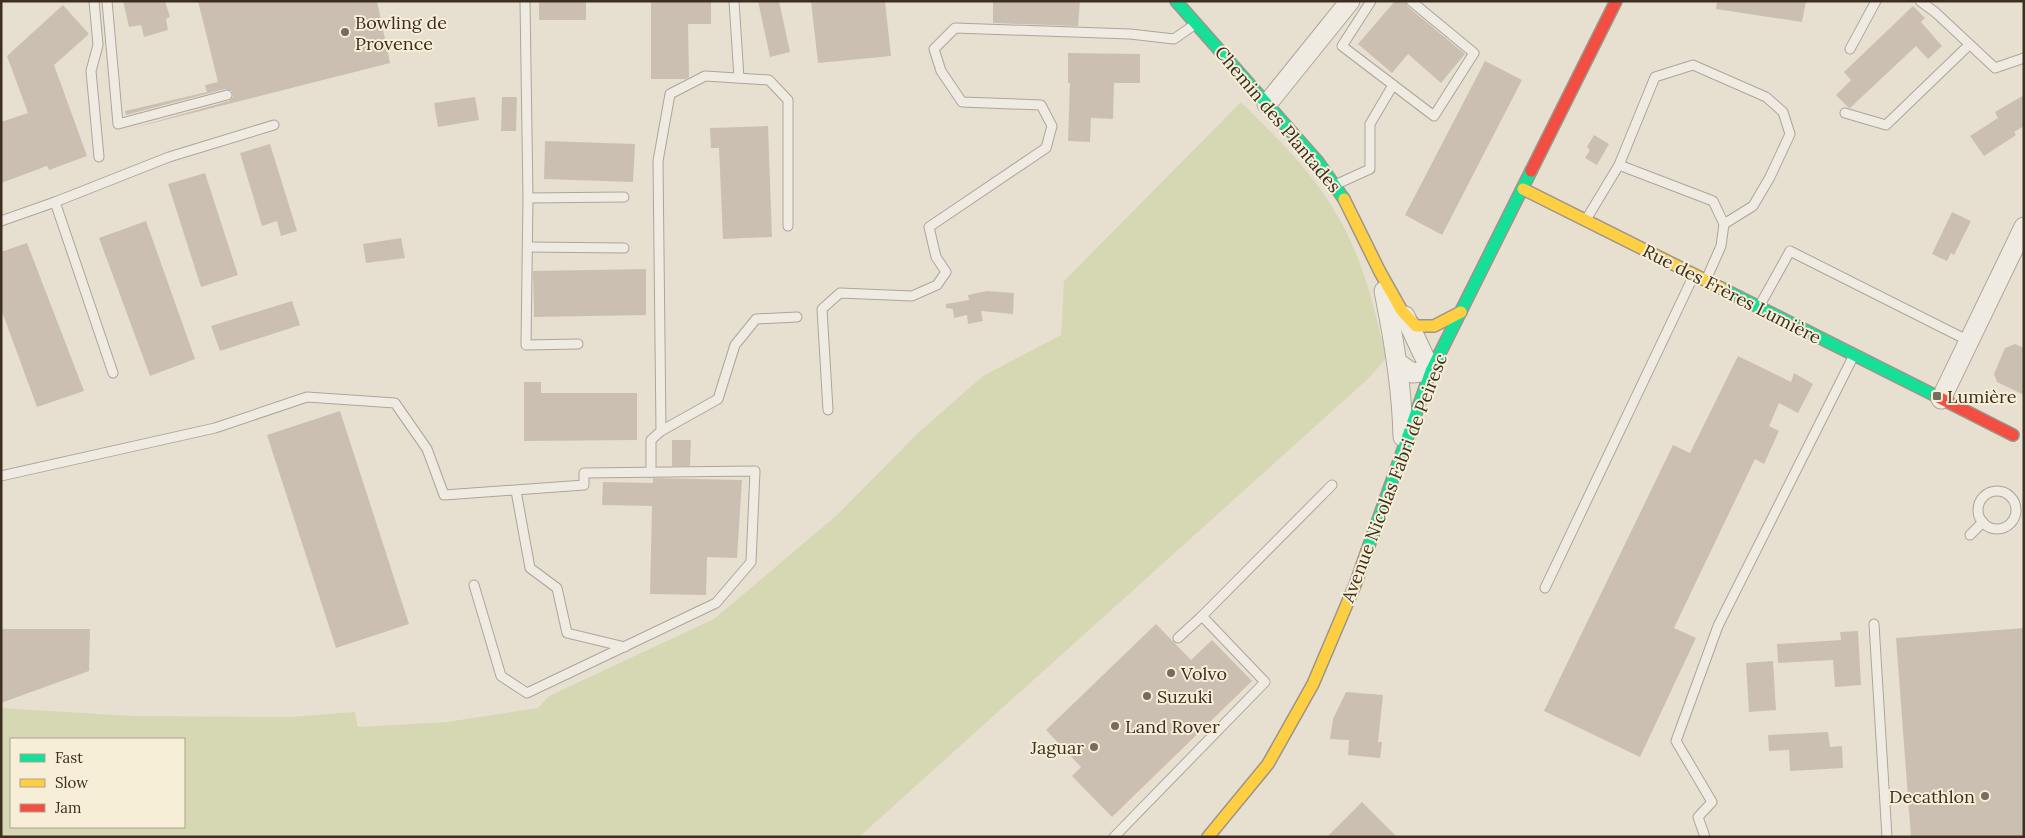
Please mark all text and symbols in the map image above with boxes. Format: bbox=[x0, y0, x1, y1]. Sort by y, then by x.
place label: Bowling de Provence bbox=[355, 11, 447, 55]
marker: Bowling de Provence bbox=[339, 26, 351, 38]
street label: Chemin des Plantades bbox=[1210, 41, 1346, 197]
street label: Rue des Frères Lumière bbox=[1639, 239, 1825, 349]
street label: Avenue Nicolas Fabri de Peiresc bbox=[1336, 350, 1452, 607]
place label: Lumière bbox=[1947, 385, 2017, 408]
marker: Lumière bbox=[1931, 390, 1943, 402]
place label: Volvo bbox=[1180, 662, 1227, 685]
marker: Volvo bbox=[1165, 667, 1177, 679]
place label: Suzuki bbox=[1157, 685, 1213, 708]
marker: Suzuki bbox=[1141, 690, 1153, 702]
place label: Land Rover bbox=[1125, 715, 1220, 738]
marker: Land Rover bbox=[1109, 720, 1121, 732]
place label: Jaguar bbox=[1029, 736, 1084, 759]
legend bbox=[10, 738, 185, 828]
marker: Jaguar bbox=[1088, 741, 1100, 753]
text: Fast bbox=[55, 748, 83, 767]
text: Slow bbox=[55, 773, 88, 792]
place label: Decathlon bbox=[1889, 785, 1975, 808]
marker: Decathlon bbox=[1979, 790, 1991, 802]
text: Jam bbox=[54, 798, 82, 817]

